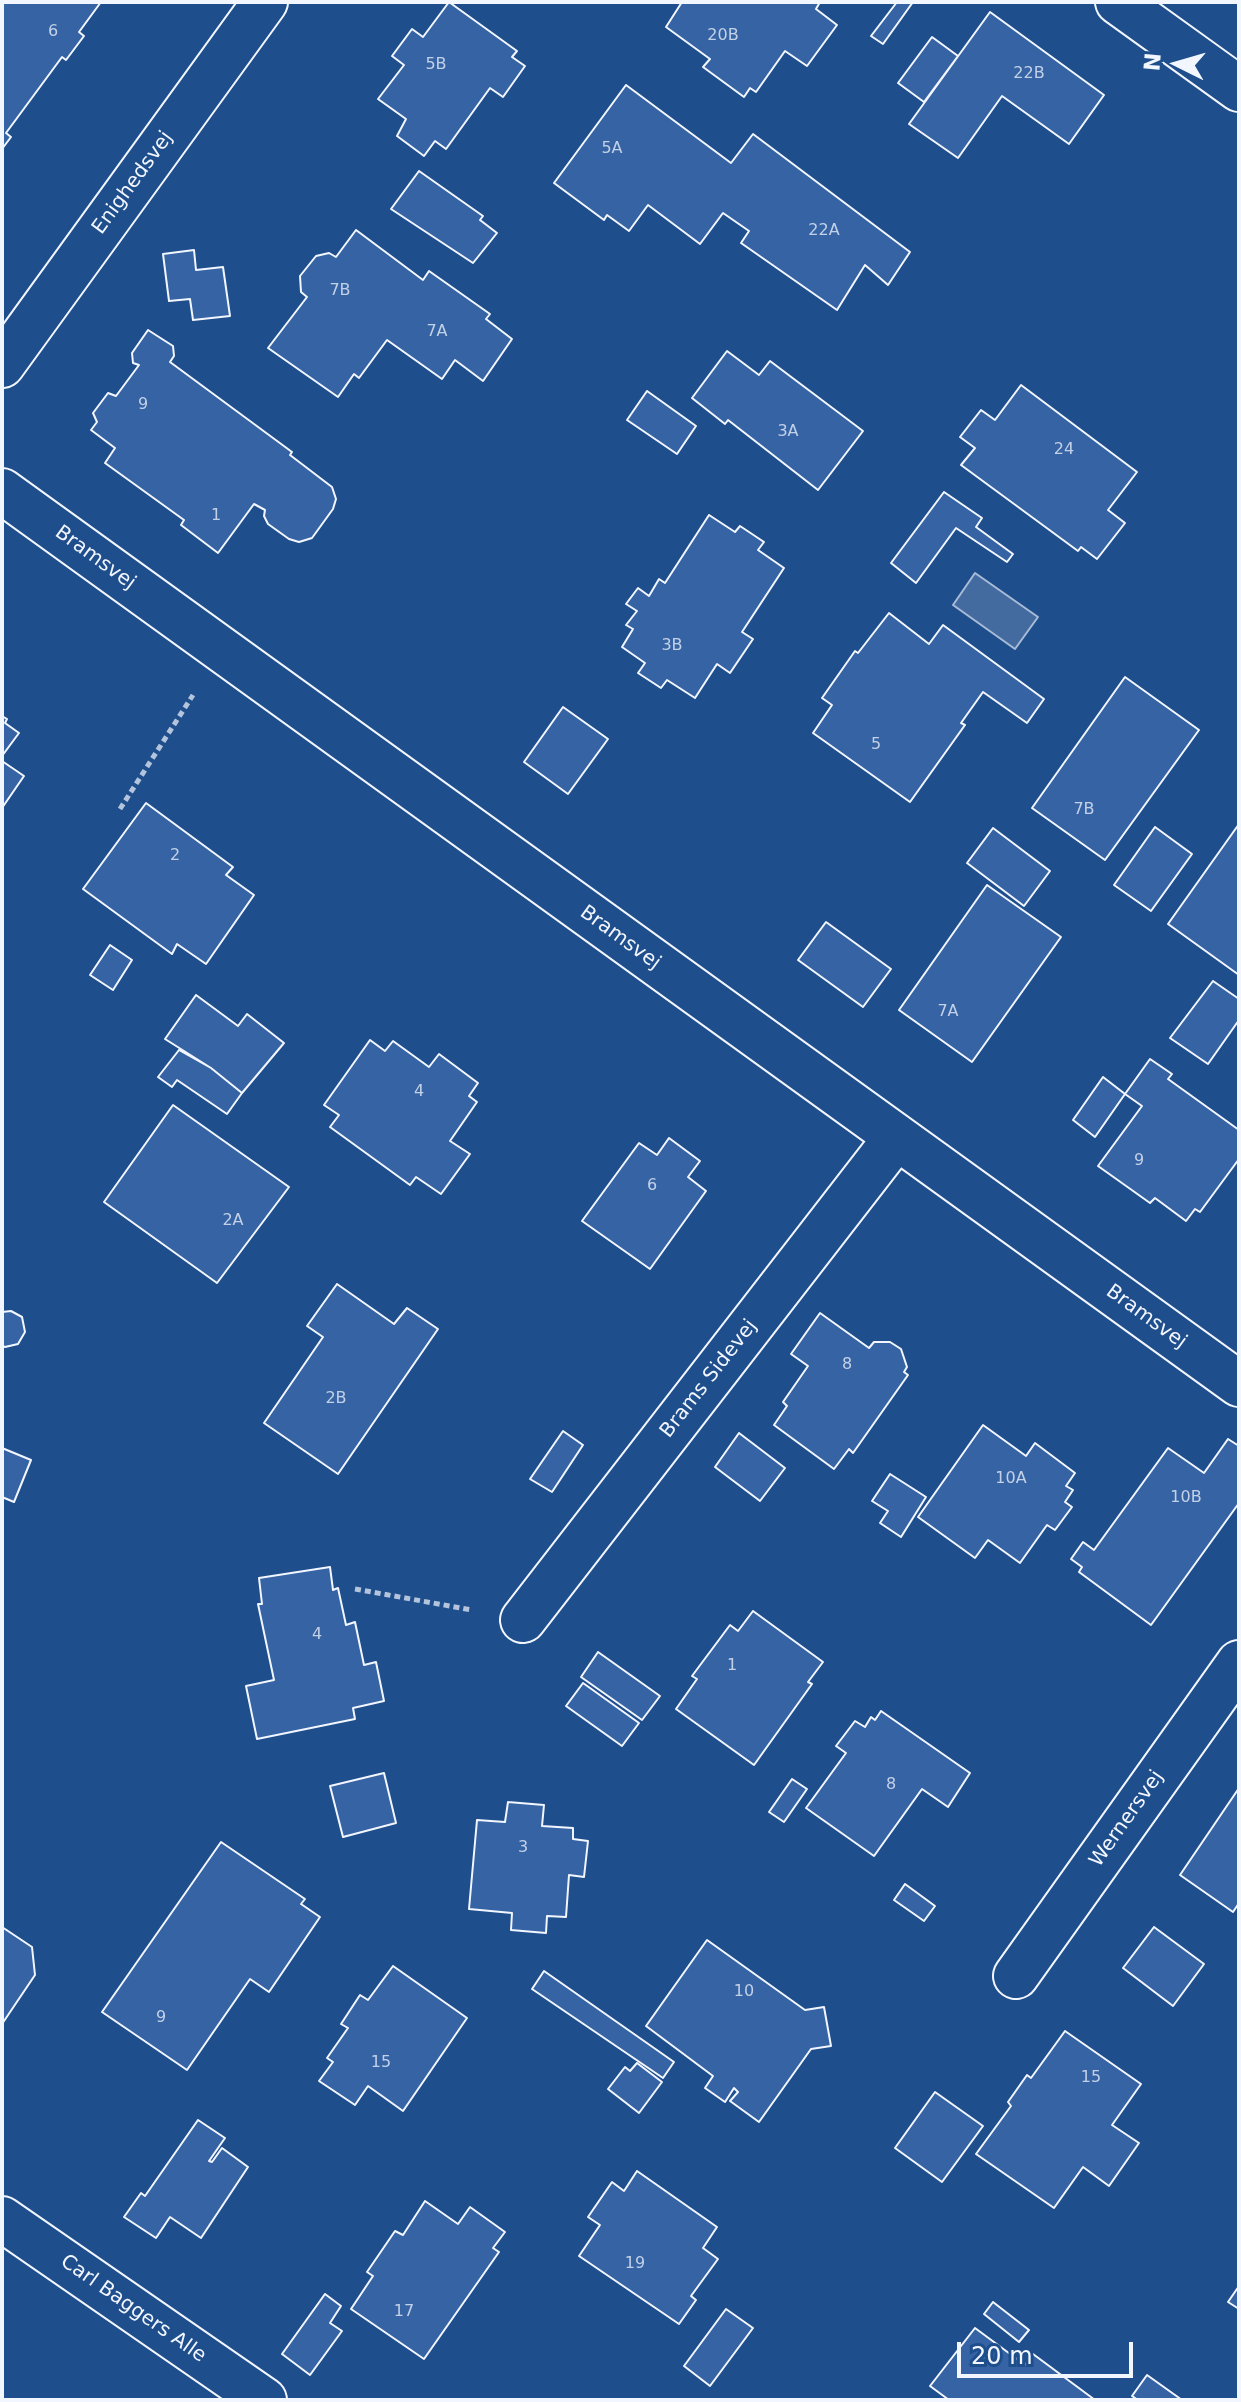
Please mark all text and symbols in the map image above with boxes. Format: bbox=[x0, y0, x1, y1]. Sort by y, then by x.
house number: 6 bbox=[48, 22, 58, 42]
north arrow bbox=[1137, 24, 1217, 104]
house number: 20B bbox=[707, 26, 739, 46]
text: N bbox=[1139, 52, 1166, 72]
house number: 5B bbox=[425, 55, 447, 75]
house number: 22B bbox=[1013, 64, 1045, 84]
street label: Enighedsvej bbox=[88, 127, 178, 239]
house number: 5A bbox=[601, 139, 623, 159]
house number: 22A bbox=[808, 221, 840, 241]
house number: 7B bbox=[329, 281, 351, 301]
house number: 7A bbox=[426, 322, 448, 342]
house number: 9 bbox=[138, 395, 148, 415]
house number: 3A bbox=[777, 422, 799, 442]
house number: 24 bbox=[1054, 440, 1074, 460]
house number: 1 bbox=[211, 506, 221, 526]
street label: Bramsvej bbox=[50, 521, 140, 595]
house number: 3B bbox=[661, 636, 683, 656]
house number: 5 bbox=[871, 735, 881, 755]
house number: 7B bbox=[1073, 800, 1095, 820]
house number: 2 bbox=[170, 846, 180, 866]
street label: Bramsvej bbox=[575, 901, 665, 975]
house number: 7A bbox=[937, 1002, 959, 1022]
house number: 4 bbox=[414, 1082, 424, 1102]
house number: 9 bbox=[1134, 1151, 1144, 1171]
house number: 6 bbox=[647, 1176, 657, 1196]
house number: 2A bbox=[222, 1211, 244, 1231]
street label: Bramsvej bbox=[1101, 1280, 1191, 1354]
street label: Brams Sidevej bbox=[655, 1315, 763, 1443]
house number: 8 bbox=[842, 1355, 852, 1375]
house number: 2B bbox=[325, 1389, 347, 1409]
house number: 10A bbox=[995, 1469, 1027, 1489]
house number: 10B bbox=[1170, 1488, 1202, 1508]
house number: 4 bbox=[312, 1625, 322, 1645]
house number: 1 bbox=[727, 1656, 737, 1676]
street label: Wernersvej bbox=[1085, 1766, 1169, 1872]
house number: 8 bbox=[886, 1775, 896, 1795]
house number: 3 bbox=[518, 1838, 528, 1858]
house number: 10 bbox=[734, 1982, 754, 2002]
house number: 9 bbox=[156, 2008, 166, 2028]
house number: 15 bbox=[371, 2053, 391, 2073]
house number: 15 bbox=[1081, 2068, 1101, 2088]
street label: Carl Baggers Alle bbox=[56, 2250, 210, 2368]
house number: 19 bbox=[625, 2254, 645, 2274]
house number: 17 bbox=[394, 2302, 414, 2322]
scale bar bbox=[961, 2326, 1137, 2376]
text: 20 m bbox=[971, 2342, 1033, 2370]

